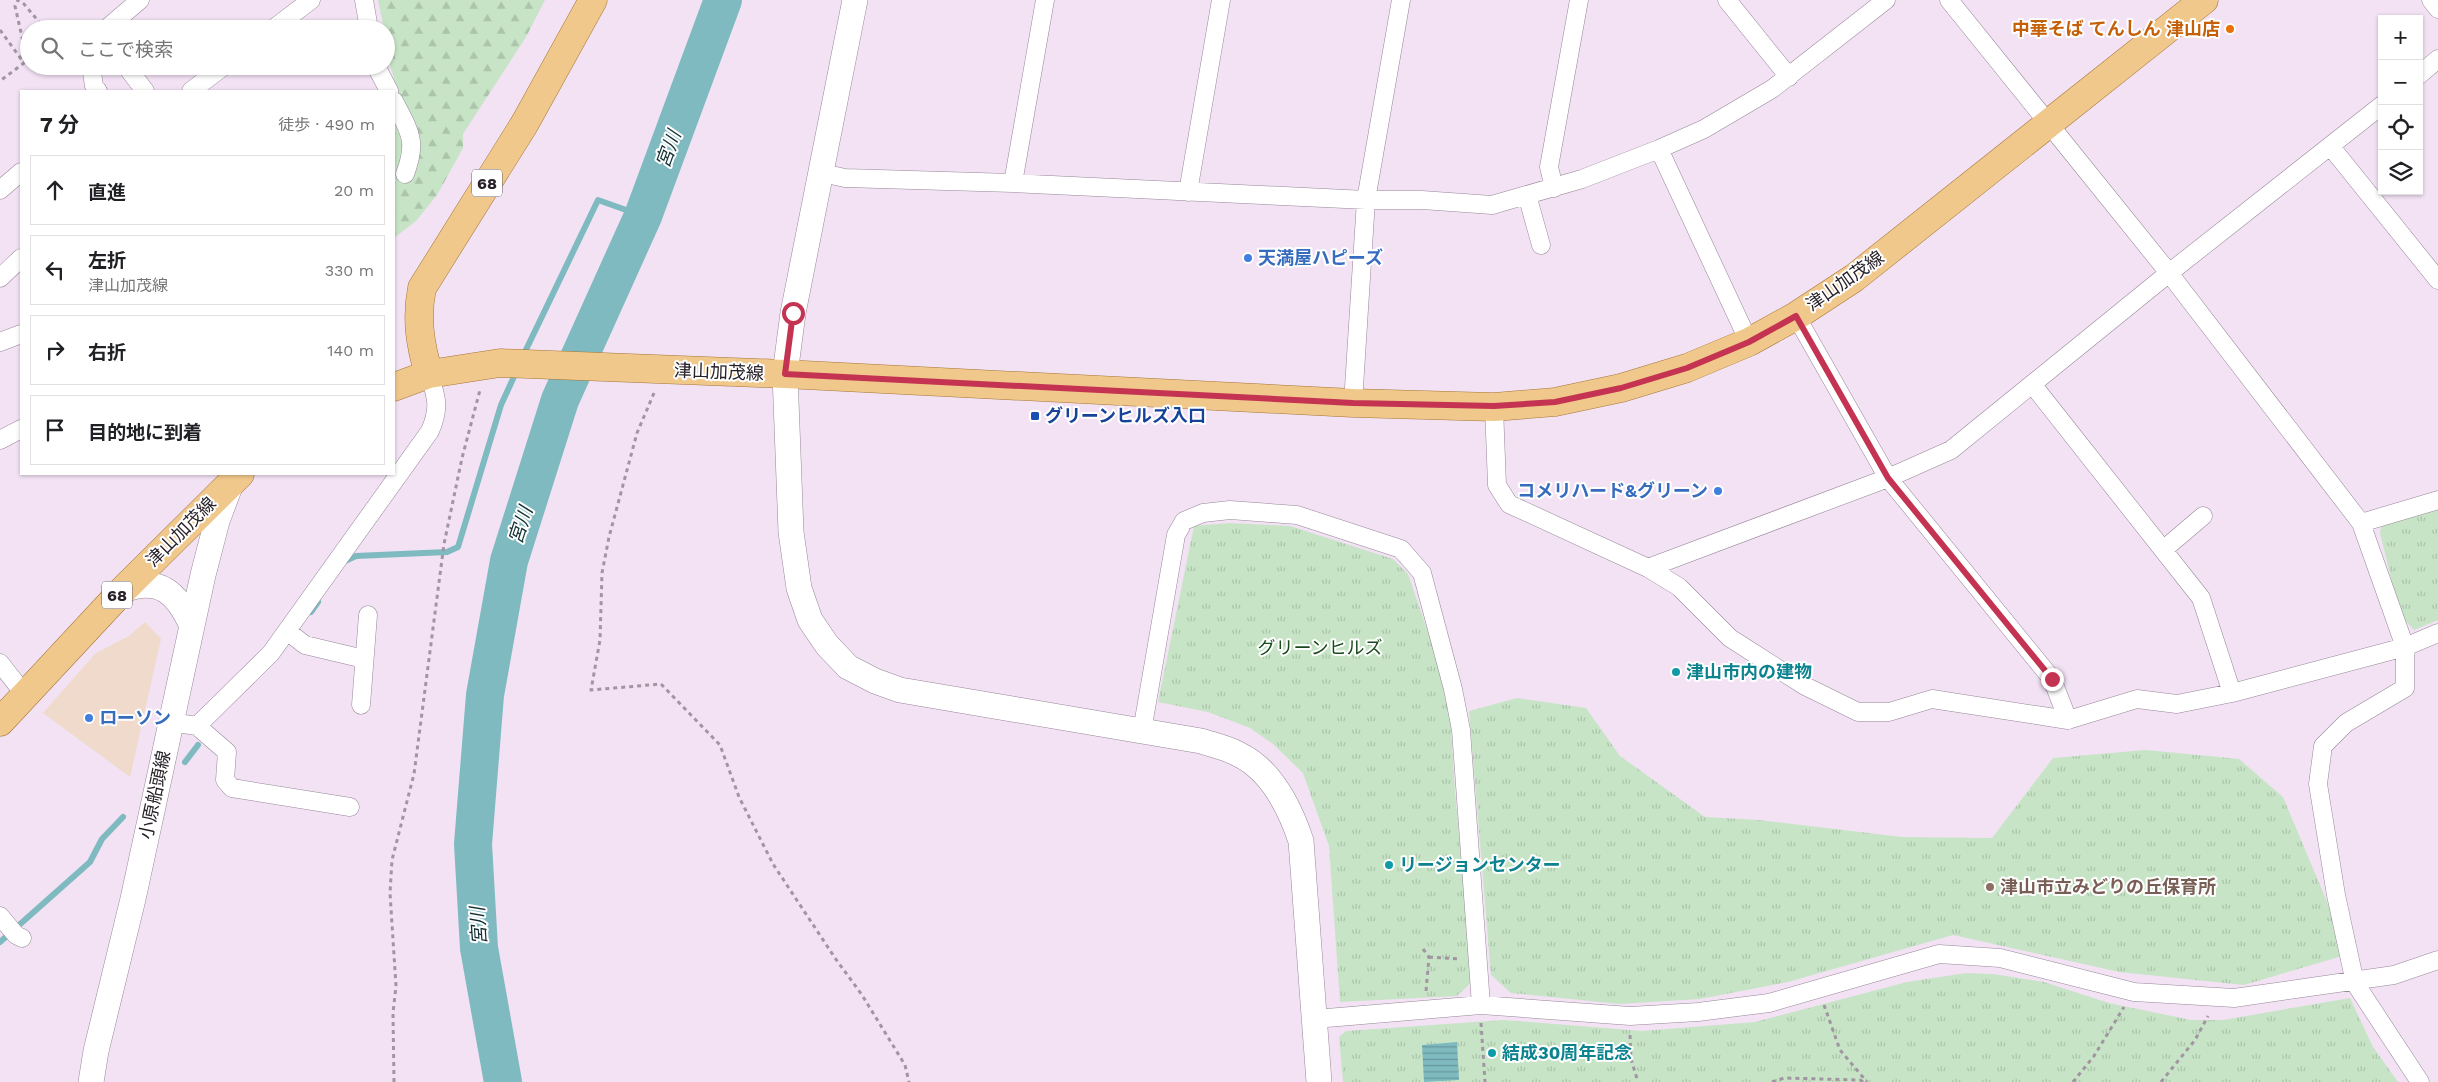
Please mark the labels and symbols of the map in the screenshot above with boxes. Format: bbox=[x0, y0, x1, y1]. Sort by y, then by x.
place label: 中華そば てんしん 津山店 bbox=[2012, 18, 2220, 39]
marker: 中華そば てんしん 津山店 bbox=[2224, 23, 2236, 35]
water label: 宮川 bbox=[651, 126, 686, 171]
road number: 68 bbox=[472, 170, 502, 197]
street label: 津山加茂線 bbox=[1802, 246, 1888, 315]
place label: 天満屋ハピーズ bbox=[1258, 247, 1383, 268]
marker: 天満屋ハピーズ bbox=[1242, 252, 1254, 264]
route start bbox=[782, 302, 805, 325]
street label: 津山加茂線 bbox=[674, 359, 764, 384]
place label: グリーンヒルズ入口 bbox=[1045, 405, 1206, 426]
marker: グリーンヒルズ入口 bbox=[1029, 410, 1041, 422]
place label: コメリハード&グリーン bbox=[1517, 480, 1708, 501]
marker: コメリハード&グリーン bbox=[1712, 485, 1724, 497]
street label: 津山加茂線 bbox=[141, 492, 220, 571]
water label: 宮川 bbox=[504, 502, 538, 547]
road number: 68 bbox=[102, 582, 132, 608]
park label: グリーンヒルズ bbox=[1257, 637, 1383, 658]
place label: 津山市内の建物 bbox=[1686, 661, 1812, 682]
marker: 津山市内の建物 bbox=[1670, 666, 1682, 678]
route end bbox=[2041, 668, 2064, 691]
place label: ローソン bbox=[99, 707, 171, 728]
marker: ローソン bbox=[83, 712, 95, 724]
street label: 小原船頭線 bbox=[135, 749, 174, 841]
place label: リージョンセンター bbox=[1399, 854, 1561, 875]
marker: リージョンセンター bbox=[1383, 859, 1395, 871]
place label: 津山市立みどりの丘保育所 bbox=[2000, 876, 2216, 897]
marker: 津山市立みどりの丘保育所 bbox=[1984, 881, 1996, 893]
water label: 宮川 bbox=[466, 904, 491, 946]
place label: 結成30周年記念 bbox=[1502, 1042, 1632, 1063]
marker: 結成30周年記念 bbox=[1486, 1047, 1498, 1059]

